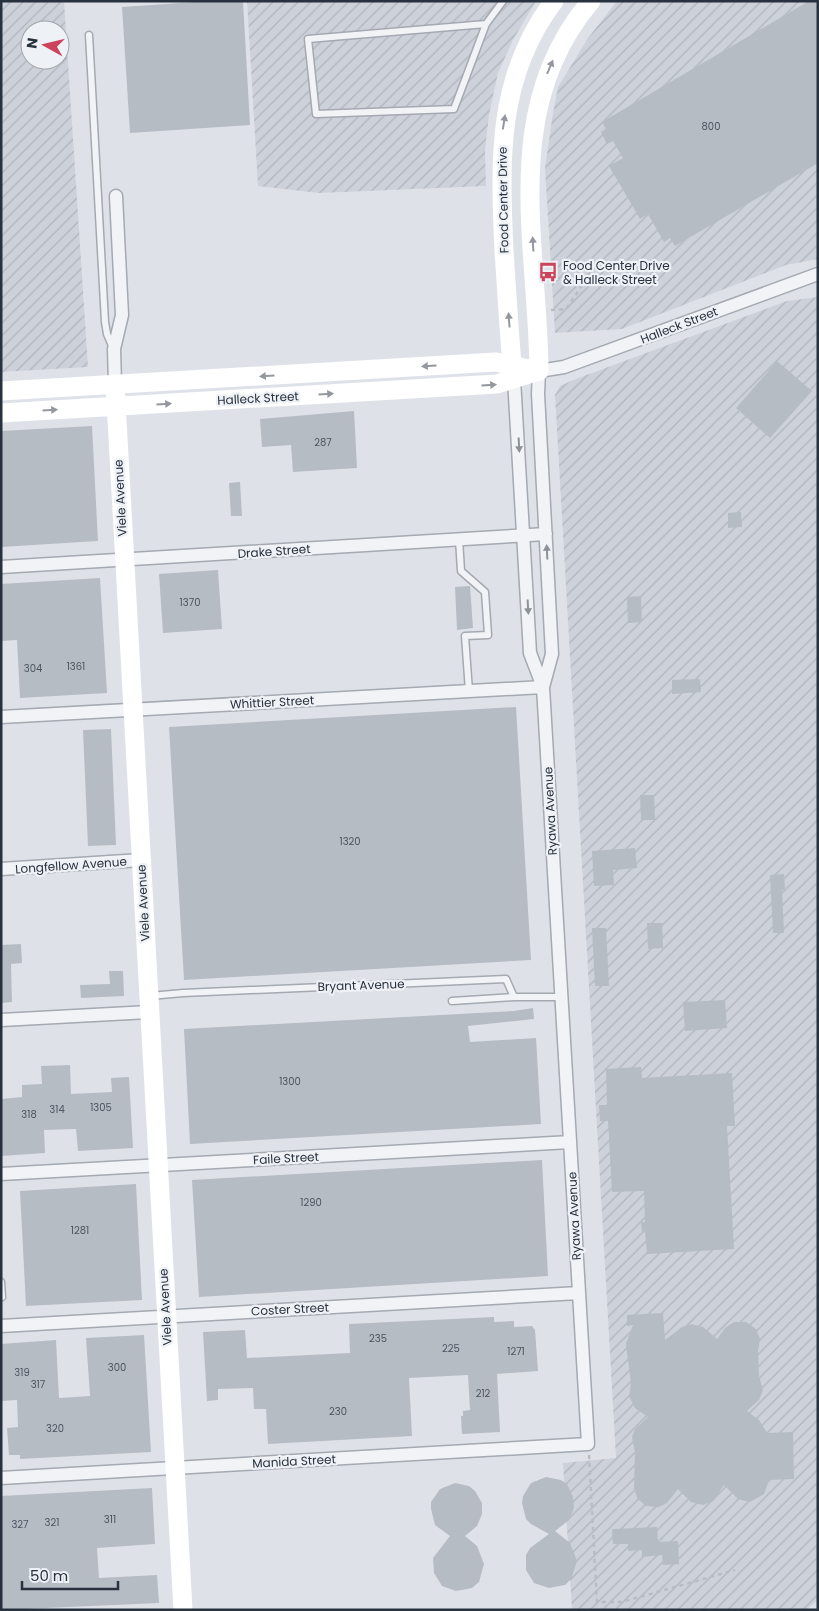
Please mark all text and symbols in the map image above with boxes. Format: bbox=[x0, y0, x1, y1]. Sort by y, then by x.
north arrow bbox=[20, 20, 70, 70]
text: N bbox=[21, 37, 43, 50]
one-way arrow bbox=[546, 59, 554, 74]
one-way arrow bbox=[501, 114, 509, 130]
house number: 800 bbox=[702, 119, 720, 134]
street label: Food Center Drive bbox=[494, 147, 512, 253]
one-way arrow bbox=[528, 236, 536, 252]
place label: Food Center Drive & Halleck Street bbox=[563, 257, 670, 288]
bus stop icon: Food Center Drive & Halleck Street bbox=[537, 261, 559, 283]
street label: Halleck Street bbox=[638, 302, 720, 348]
one-way arrow bbox=[504, 312, 512, 328]
one-way arrow bbox=[420, 363, 436, 371]
one-way arrow bbox=[258, 373, 274, 381]
one-way arrow bbox=[481, 380, 497, 388]
street label: Halleck Street bbox=[217, 387, 299, 409]
one-way arrow bbox=[319, 390, 335, 398]
one-way arrow bbox=[156, 399, 172, 407]
one-way arrow bbox=[42, 406, 58, 414]
house number: 287 bbox=[314, 435, 332, 450]
one-way arrow bbox=[516, 437, 524, 453]
street label: Viele Avenue bbox=[109, 459, 131, 537]
street label: Drake Street bbox=[237, 540, 311, 562]
one-way arrow bbox=[542, 544, 550, 560]
house number: 1370 bbox=[180, 595, 200, 610]
one-way arrow bbox=[524, 600, 532, 616]
house number: 1361 bbox=[67, 659, 85, 674]
house number: 304 bbox=[24, 661, 42, 676]
street label: Whittier Street bbox=[229, 691, 315, 713]
street label: Ryawa Avenue bbox=[539, 766, 561, 856]
house number: 1320 bbox=[339, 834, 361, 849]
street label: Longfellow Avenue bbox=[15, 853, 127, 877]
street label: Viele Avenue bbox=[132, 864, 154, 942]
street label: Bryant Avenue bbox=[317, 975, 405, 995]
house number: 1300 bbox=[279, 1074, 301, 1089]
house number: 1305 bbox=[90, 1100, 112, 1115]
house number: 314 bbox=[49, 1102, 65, 1117]
house number: 318 bbox=[21, 1107, 37, 1122]
street label: Faile Street bbox=[253, 1148, 319, 1168]
street label: Ryawa Avenue bbox=[563, 1171, 585, 1261]
house number: 1290 bbox=[300, 1195, 322, 1210]
house number: 1281 bbox=[71, 1223, 89, 1238]
street label: Viele Avenue bbox=[154, 1268, 176, 1346]
street label: Coster Street bbox=[251, 1298, 329, 1320]
house number: 235 bbox=[369, 1331, 387, 1346]
house number: 225 bbox=[442, 1341, 460, 1356]
house number: 1271 bbox=[507, 1344, 525, 1359]
house number: 300 bbox=[108, 1360, 126, 1375]
house number: 319 bbox=[14, 1365, 30, 1380]
house number: 317 bbox=[31, 1377, 46, 1392]
house number: 212 bbox=[476, 1386, 491, 1401]
house number: 230 bbox=[329, 1404, 347, 1419]
house number: 320 bbox=[46, 1421, 64, 1436]
street label: Manida Street bbox=[252, 1450, 336, 1472]
house number: 311 bbox=[104, 1512, 116, 1527]
house number: 321 bbox=[45, 1515, 59, 1530]
house number: 327 bbox=[11, 1517, 29, 1532]
scale bar bbox=[22, 1558, 119, 1590]
text: 50 m bbox=[30, 1565, 68, 1586]

